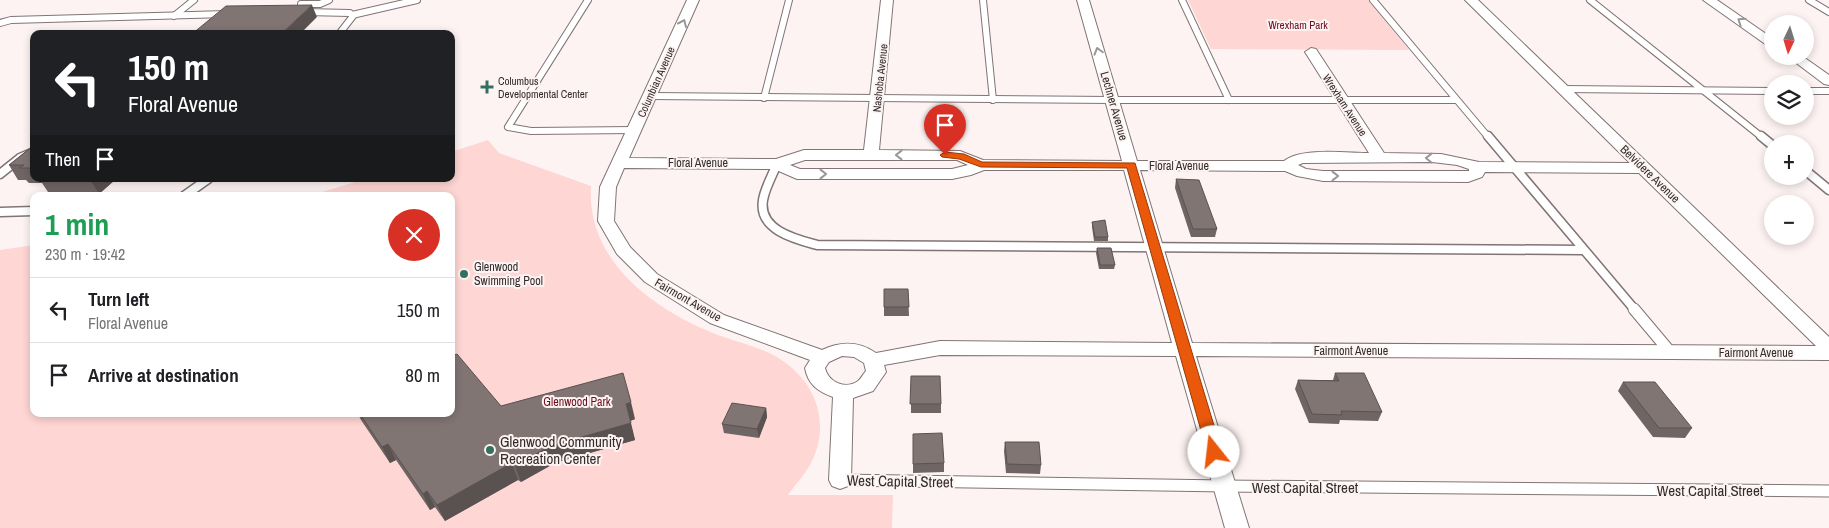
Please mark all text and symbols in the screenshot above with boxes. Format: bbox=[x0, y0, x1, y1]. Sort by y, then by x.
north arrow bbox=[1764, 15, 1814, 65]
map controls bbox=[1764, 15, 1814, 245]
park label: Wrexham Park bbox=[1268, 18, 1328, 32]
one-way arrow bbox=[1737, 18, 1746, 27]
one-way arrow bbox=[676, 19, 687, 28]
street label: Nashoba Avenue bbox=[869, 43, 891, 113]
text: 150 m bbox=[128, 44, 209, 91]
street label: Columbian Avenue bbox=[634, 44, 678, 120]
one-way arrow bbox=[1094, 48, 1104, 56]
icon: left bbox=[45, 50, 110, 115]
street label: Lechner Avenue bbox=[1097, 70, 1131, 142]
street label: Wrexham Avenue bbox=[1320, 71, 1370, 139]
place label: Columbus Developmental Center bbox=[498, 74, 588, 101]
button: layers bbox=[1764, 75, 1814, 125]
marker: Columbus Developmental Center bbox=[480, 80, 494, 94]
text: Floral Avenue bbox=[128, 89, 238, 119]
pin bbox=[924, 104, 966, 155]
icon: arrive bbox=[931, 111, 959, 139]
button: + bbox=[1764, 135, 1814, 185]
street label: Belvidere Avenue bbox=[1617, 142, 1683, 206]
icon: arrive bbox=[91, 145, 119, 173]
text: Then bbox=[45, 146, 81, 172]
one-way arrow bbox=[895, 150, 902, 160]
one-way arrow bbox=[1425, 153, 1433, 164]
street label: Floral Avenue bbox=[668, 155, 728, 171]
street label: Floral Avenue bbox=[1149, 158, 1209, 174]
one-way arrow bbox=[820, 169, 827, 179]
one-way arrow bbox=[1332, 171, 1339, 181]
button: − bbox=[1764, 195, 1814, 245]
text: 1 min bbox=[45, 204, 109, 244]
button: close bbox=[388, 209, 440, 261]
text: 230 m · 19:42 bbox=[45, 243, 125, 265]
place label: Glenwood Swimming Pool bbox=[474, 259, 543, 289]
marker: Glenwood Swimming Pool bbox=[458, 268, 470, 280]
street label: Fairmont Avenue bbox=[652, 274, 724, 326]
text: Turn left bbox=[88, 286, 149, 312]
icon: left bbox=[45, 296, 73, 324]
text: 150 m bbox=[397, 297, 440, 323]
text: Floral Avenue bbox=[88, 312, 168, 334]
street label: Fairmont Avenue bbox=[1314, 343, 1388, 359]
street label: Fairmont Avenue bbox=[1719, 345, 1793, 361]
icon: arrive bbox=[45, 361, 73, 389]
text: Arrive at destination bbox=[88, 362, 239, 388]
text: 80 m bbox=[405, 362, 440, 388]
park label: Glenwood Park bbox=[543, 394, 611, 410]
position arrow bbox=[1187, 425, 1239, 477]
place label: Glenwood Community Recreation Center bbox=[500, 431, 623, 469]
marker: Glenwood Community Recreation Center bbox=[484, 444, 496, 456]
street label: West Capital Street bbox=[847, 470, 954, 492]
street label: West Capital Street bbox=[1252, 477, 1359, 498]
street label: West Capital Street bbox=[1657, 480, 1764, 501]

